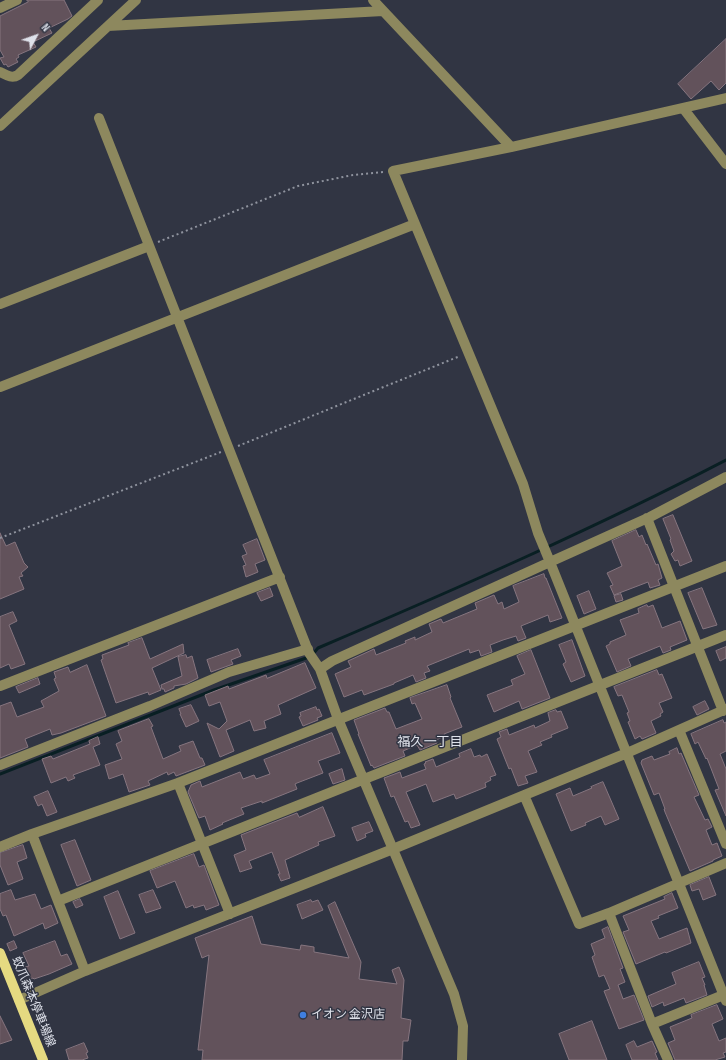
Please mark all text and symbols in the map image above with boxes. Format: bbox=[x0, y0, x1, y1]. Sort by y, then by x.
north arrow bbox=[16, 16, 56, 56]
text: N bbox=[39, 21, 52, 34]
district label: 福久一丁目 bbox=[398, 735, 462, 751]
street label: 蚊爪森本停車場線 bbox=[8, 955, 58, 1049]
place label: イオン 金沢店 bbox=[311, 1008, 385, 1022]
marker: イオン 金沢店 bbox=[298, 1010, 308, 1020]

